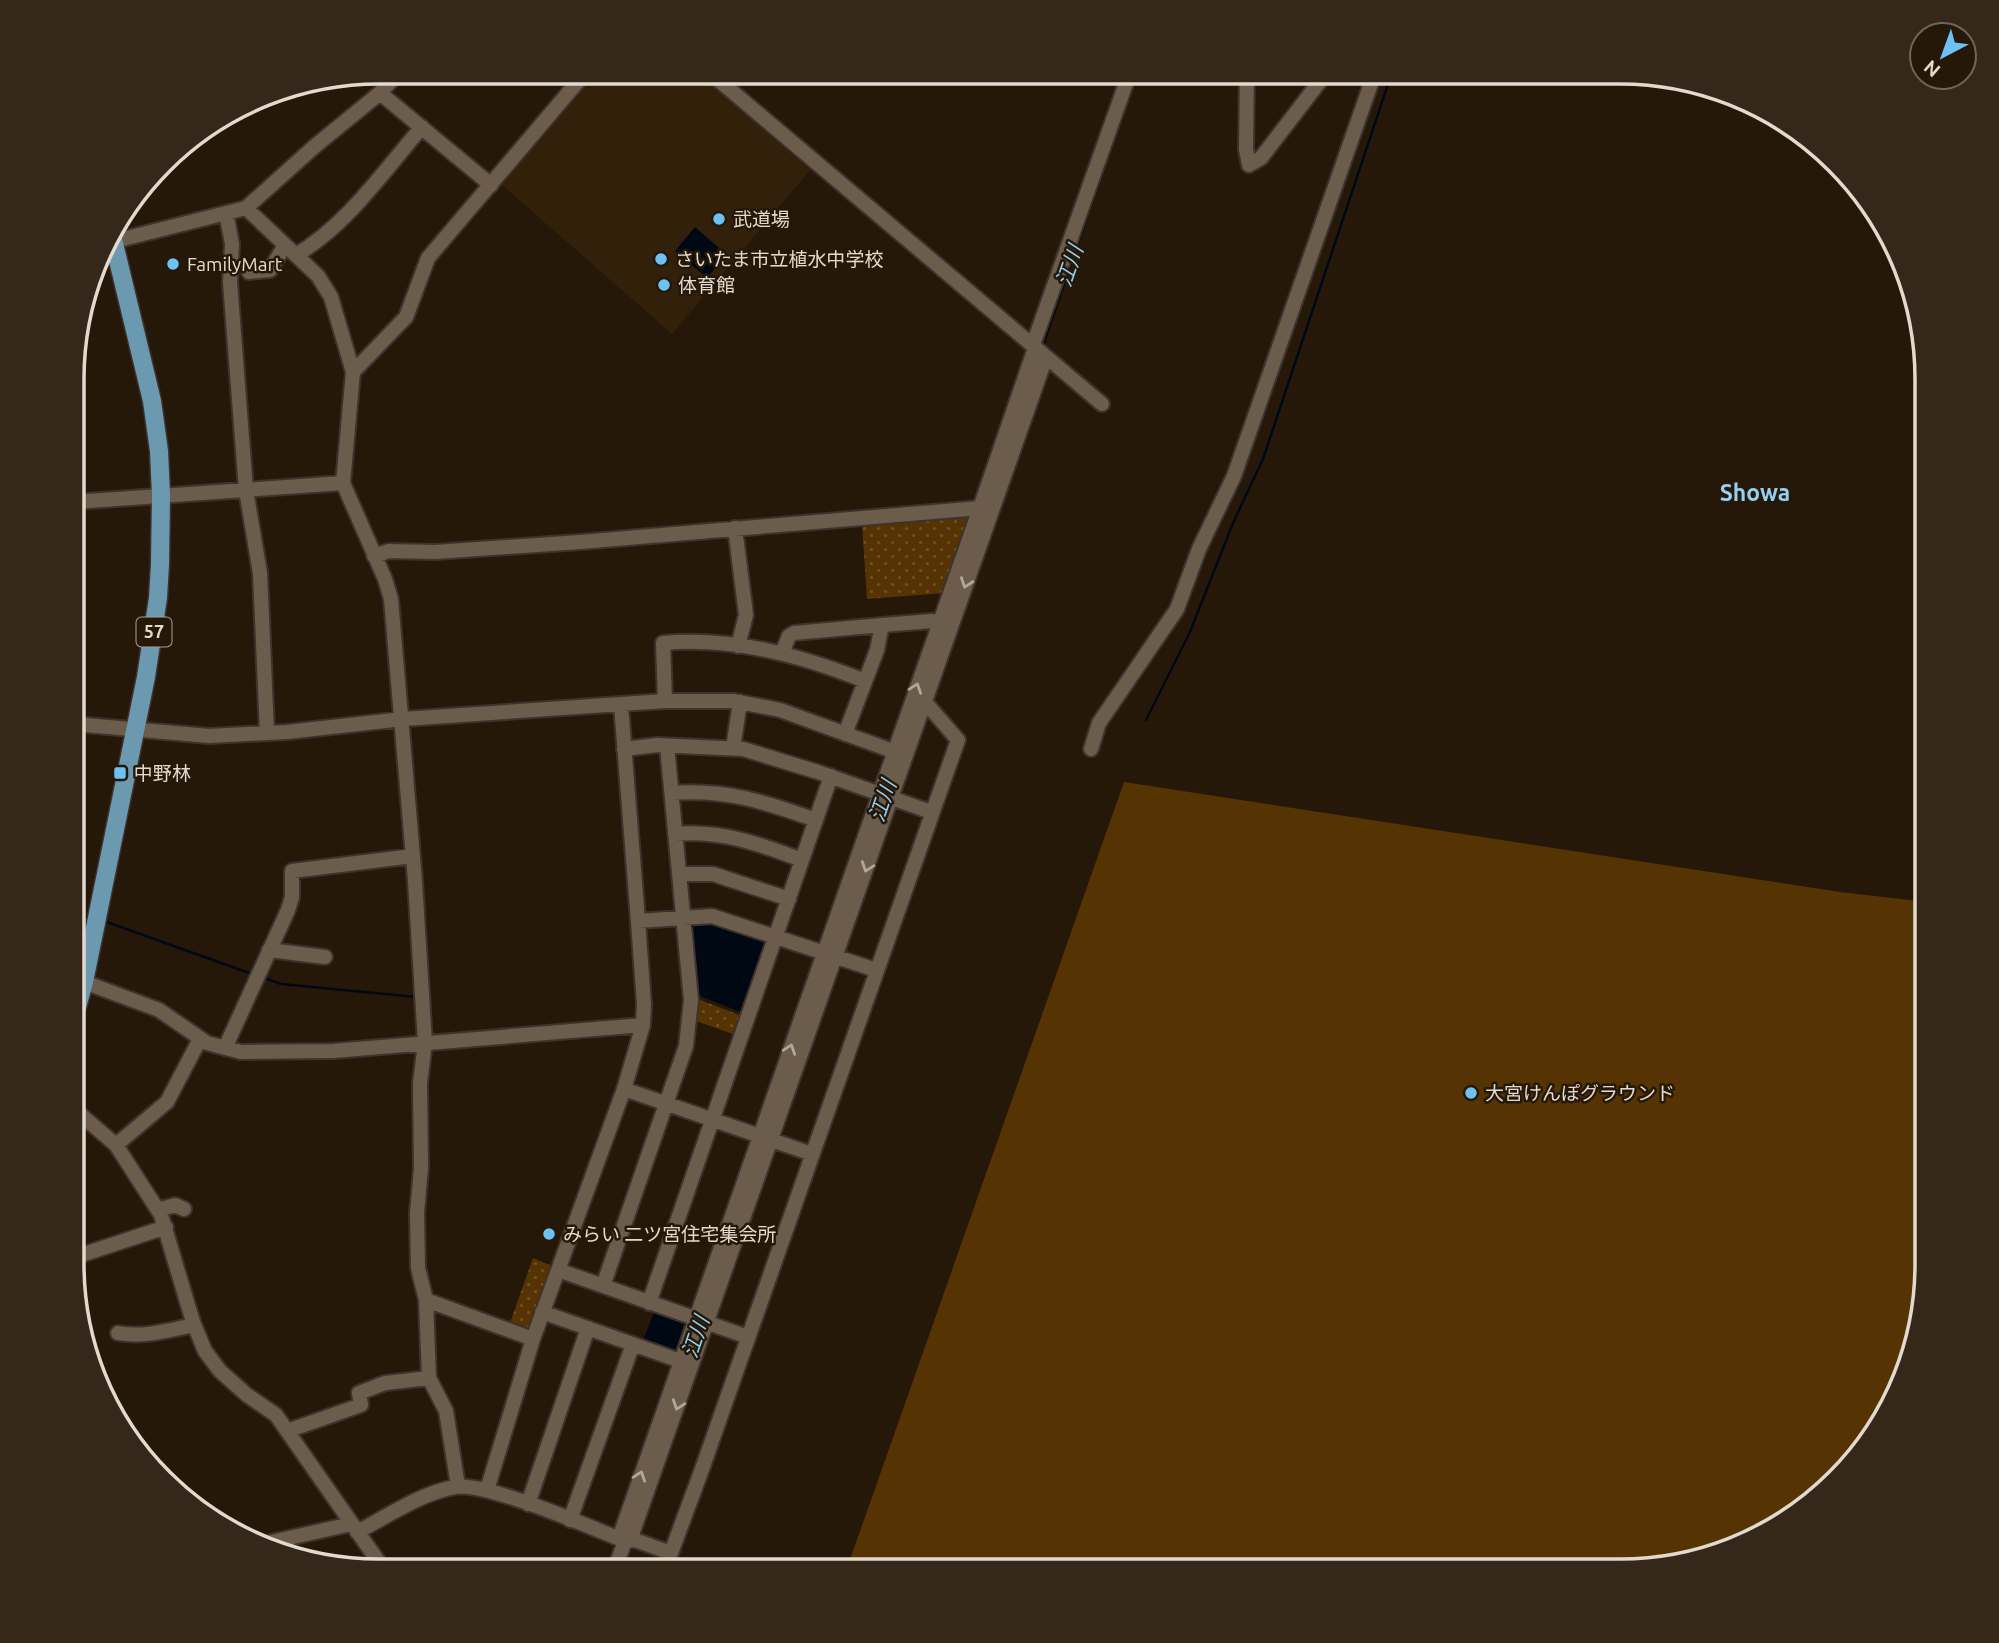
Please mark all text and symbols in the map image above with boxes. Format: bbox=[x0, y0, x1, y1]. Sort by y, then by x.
north arrow bbox=[1908, 21, 1978, 91]
text: N bbox=[1919, 56, 1944, 82]
place label: 武道場 bbox=[733, 208, 790, 230]
marker: 武道場 bbox=[711, 211, 727, 227]
water label: 江川 bbox=[1051, 240, 1088, 289]
place label: さいたま市立植水中学校 bbox=[675, 248, 883, 270]
marker: さいたま市立植水中学校 bbox=[653, 251, 669, 267]
place label: FamilyMart bbox=[187, 253, 283, 275]
marker: FamilyMart bbox=[165, 256, 181, 272]
place label: 体育館 bbox=[678, 274, 735, 296]
marker: 体育館 bbox=[656, 277, 672, 293]
district label: Showa bbox=[1720, 480, 1790, 505]
one-way arrow bbox=[961, 576, 975, 588]
road number: 57 bbox=[136, 618, 172, 646]
one-way arrow bbox=[908, 682, 922, 694]
place label: 中野林 bbox=[134, 762, 191, 784]
marker: 中野林 bbox=[112, 765, 128, 781]
water label: 江川 bbox=[864, 775, 901, 824]
one-way arrow bbox=[861, 860, 875, 872]
one-way arrow bbox=[782, 1043, 796, 1055]
place label: 大宮けんぽグラウンド bbox=[1485, 1082, 1675, 1104]
marker: 大宮けんぽグラウンド bbox=[1463, 1085, 1479, 1101]
place label: みらい 二ツ宮住宅集会所 bbox=[563, 1223, 776, 1245]
marker: みらい 二ツ宮住宅集会所 bbox=[541, 1226, 557, 1242]
water label: 江川 bbox=[677, 1311, 714, 1360]
one-way arrow bbox=[672, 1398, 686, 1411]
one-way arrow bbox=[632, 1470, 646, 1482]

